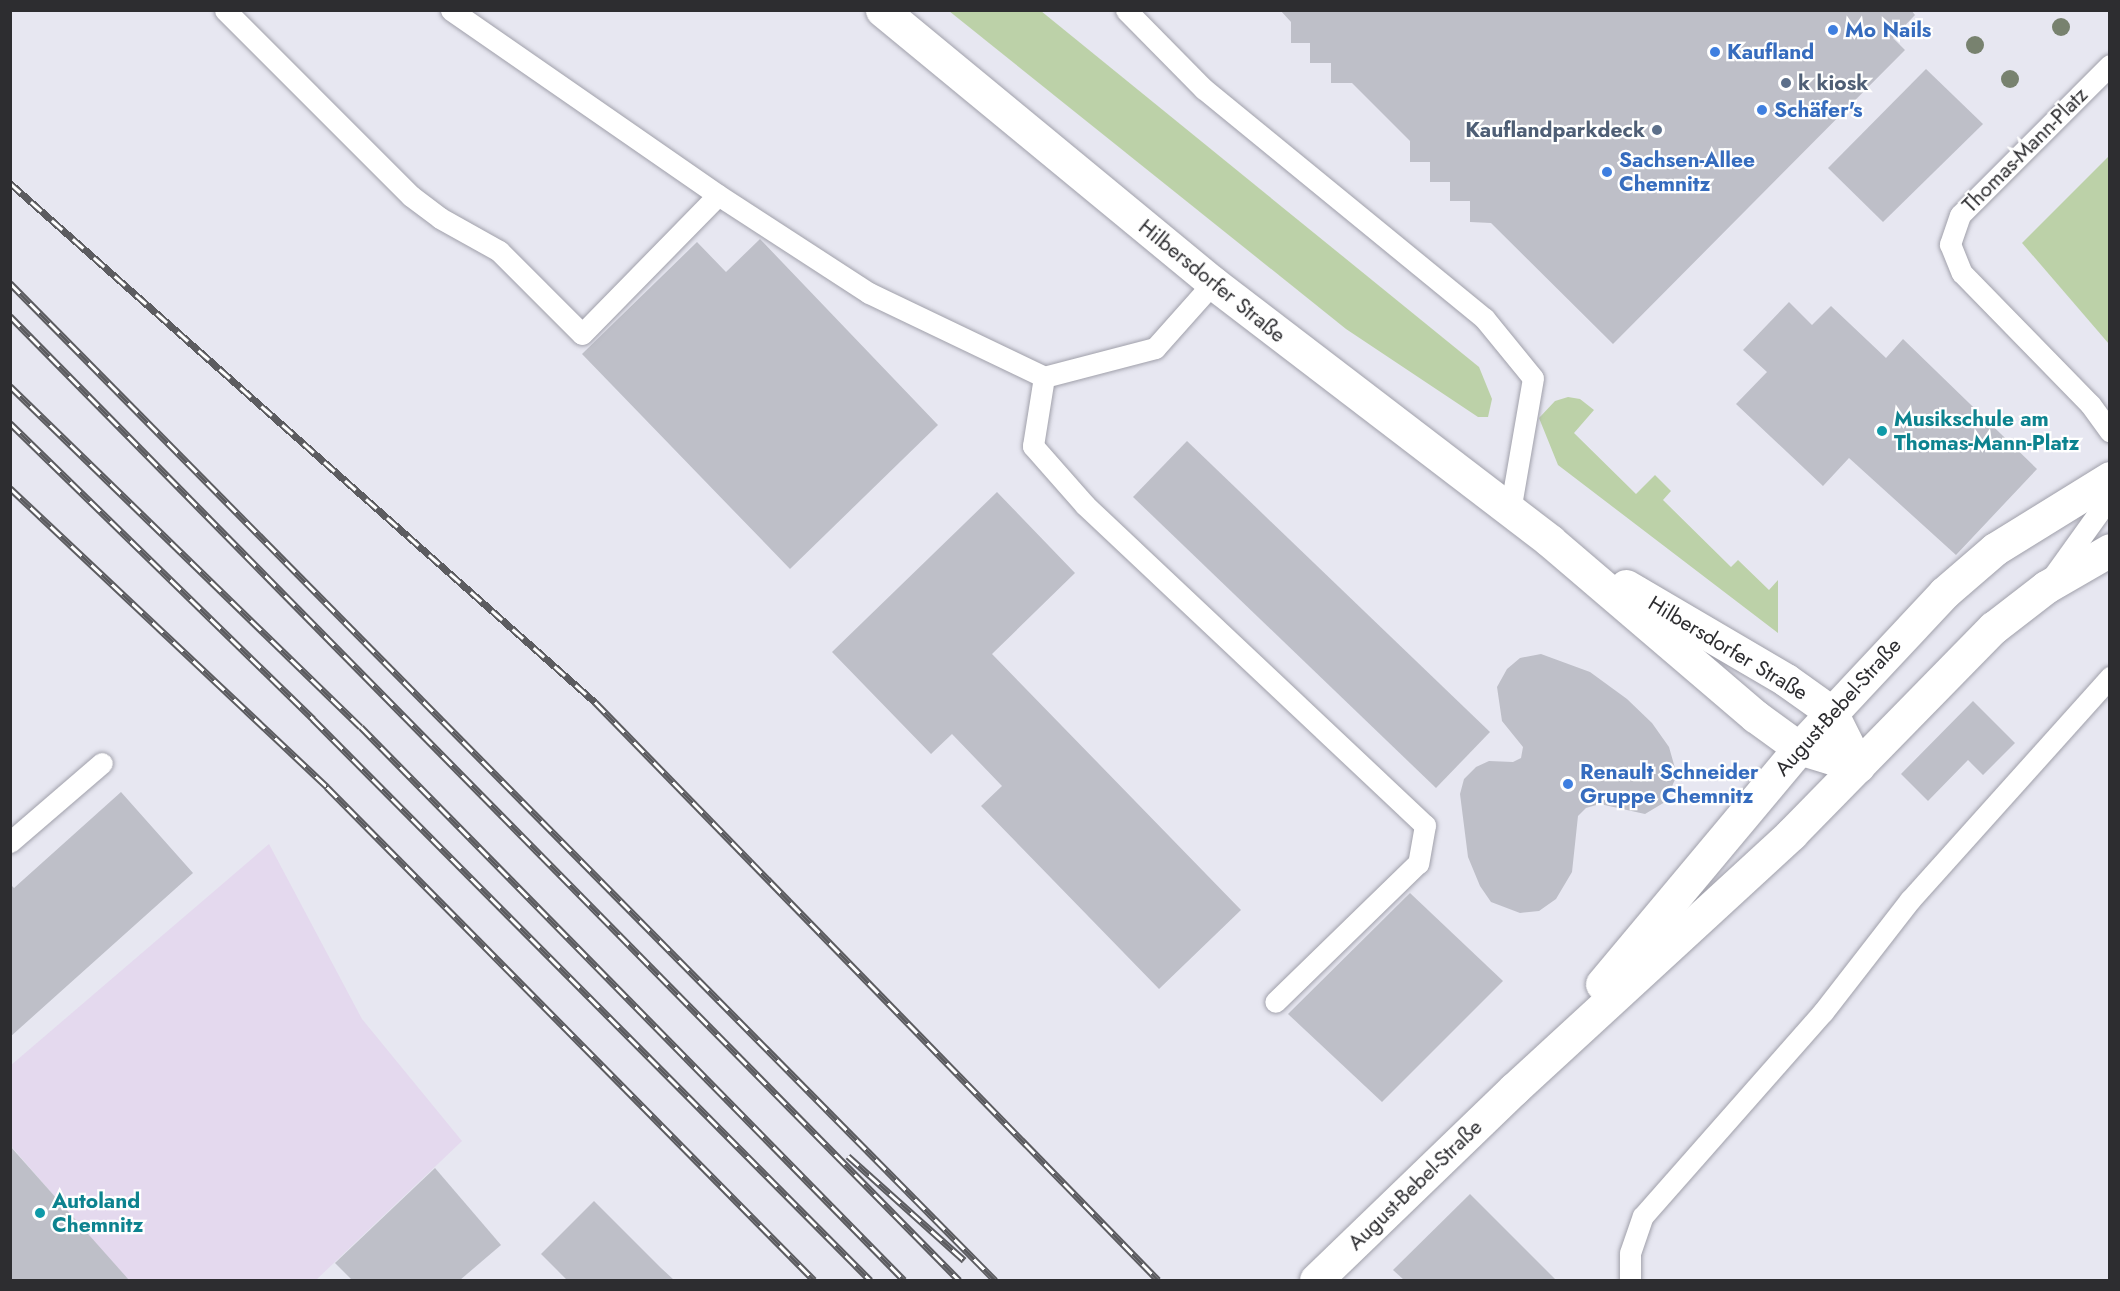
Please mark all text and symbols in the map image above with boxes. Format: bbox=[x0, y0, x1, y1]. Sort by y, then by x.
place label: Mo Nails bbox=[1845, 17, 1931, 43]
marker: Mo Nails bbox=[1826, 23, 1840, 37]
place label: Kaufland bbox=[1727, 39, 1814, 65]
marker: Kaufland bbox=[1708, 45, 1722, 59]
place label: k kiosk bbox=[1798, 70, 1868, 96]
marker: k kiosk bbox=[1779, 76, 1793, 90]
street label: Thomas-Mann-Platz bbox=[1957, 82, 2093, 218]
place label: Schäfer's bbox=[1774, 97, 1863, 123]
marker: Schäfer's bbox=[1755, 103, 1769, 117]
place label: Kauflandparkdeck bbox=[1465, 117, 1645, 143]
marker: Kauflandparkdeck bbox=[1650, 123, 1664, 137]
place label: Sachsen-Allee Chemnitz bbox=[1619, 147, 1755, 197]
marker: Sachsen-Allee Chemnitz bbox=[1600, 165, 1614, 179]
street label: Hilbersdorfer Straße bbox=[1134, 214, 1290, 348]
place label: Musikschule am Thomas-Mann-Platz bbox=[1894, 406, 2079, 456]
marker: Musikschule am Thomas-Mann-Platz bbox=[1875, 424, 1889, 438]
street label: Hilbersdorfer Straße bbox=[1644, 591, 1812, 705]
street label: August-Bebel-Straße bbox=[1770, 633, 1906, 781]
place label: Renault Schneider Gruppe Chemnitz bbox=[1580, 759, 1759, 809]
marker: Renault Schneider Gruppe Chemnitz bbox=[1561, 777, 1575, 791]
street label: August-Bebel-Straße bbox=[1343, 1115, 1487, 1255]
place label: Autoland Chemnitz bbox=[52, 1188, 143, 1238]
marker: Autoland Chemnitz bbox=[33, 1206, 47, 1220]

